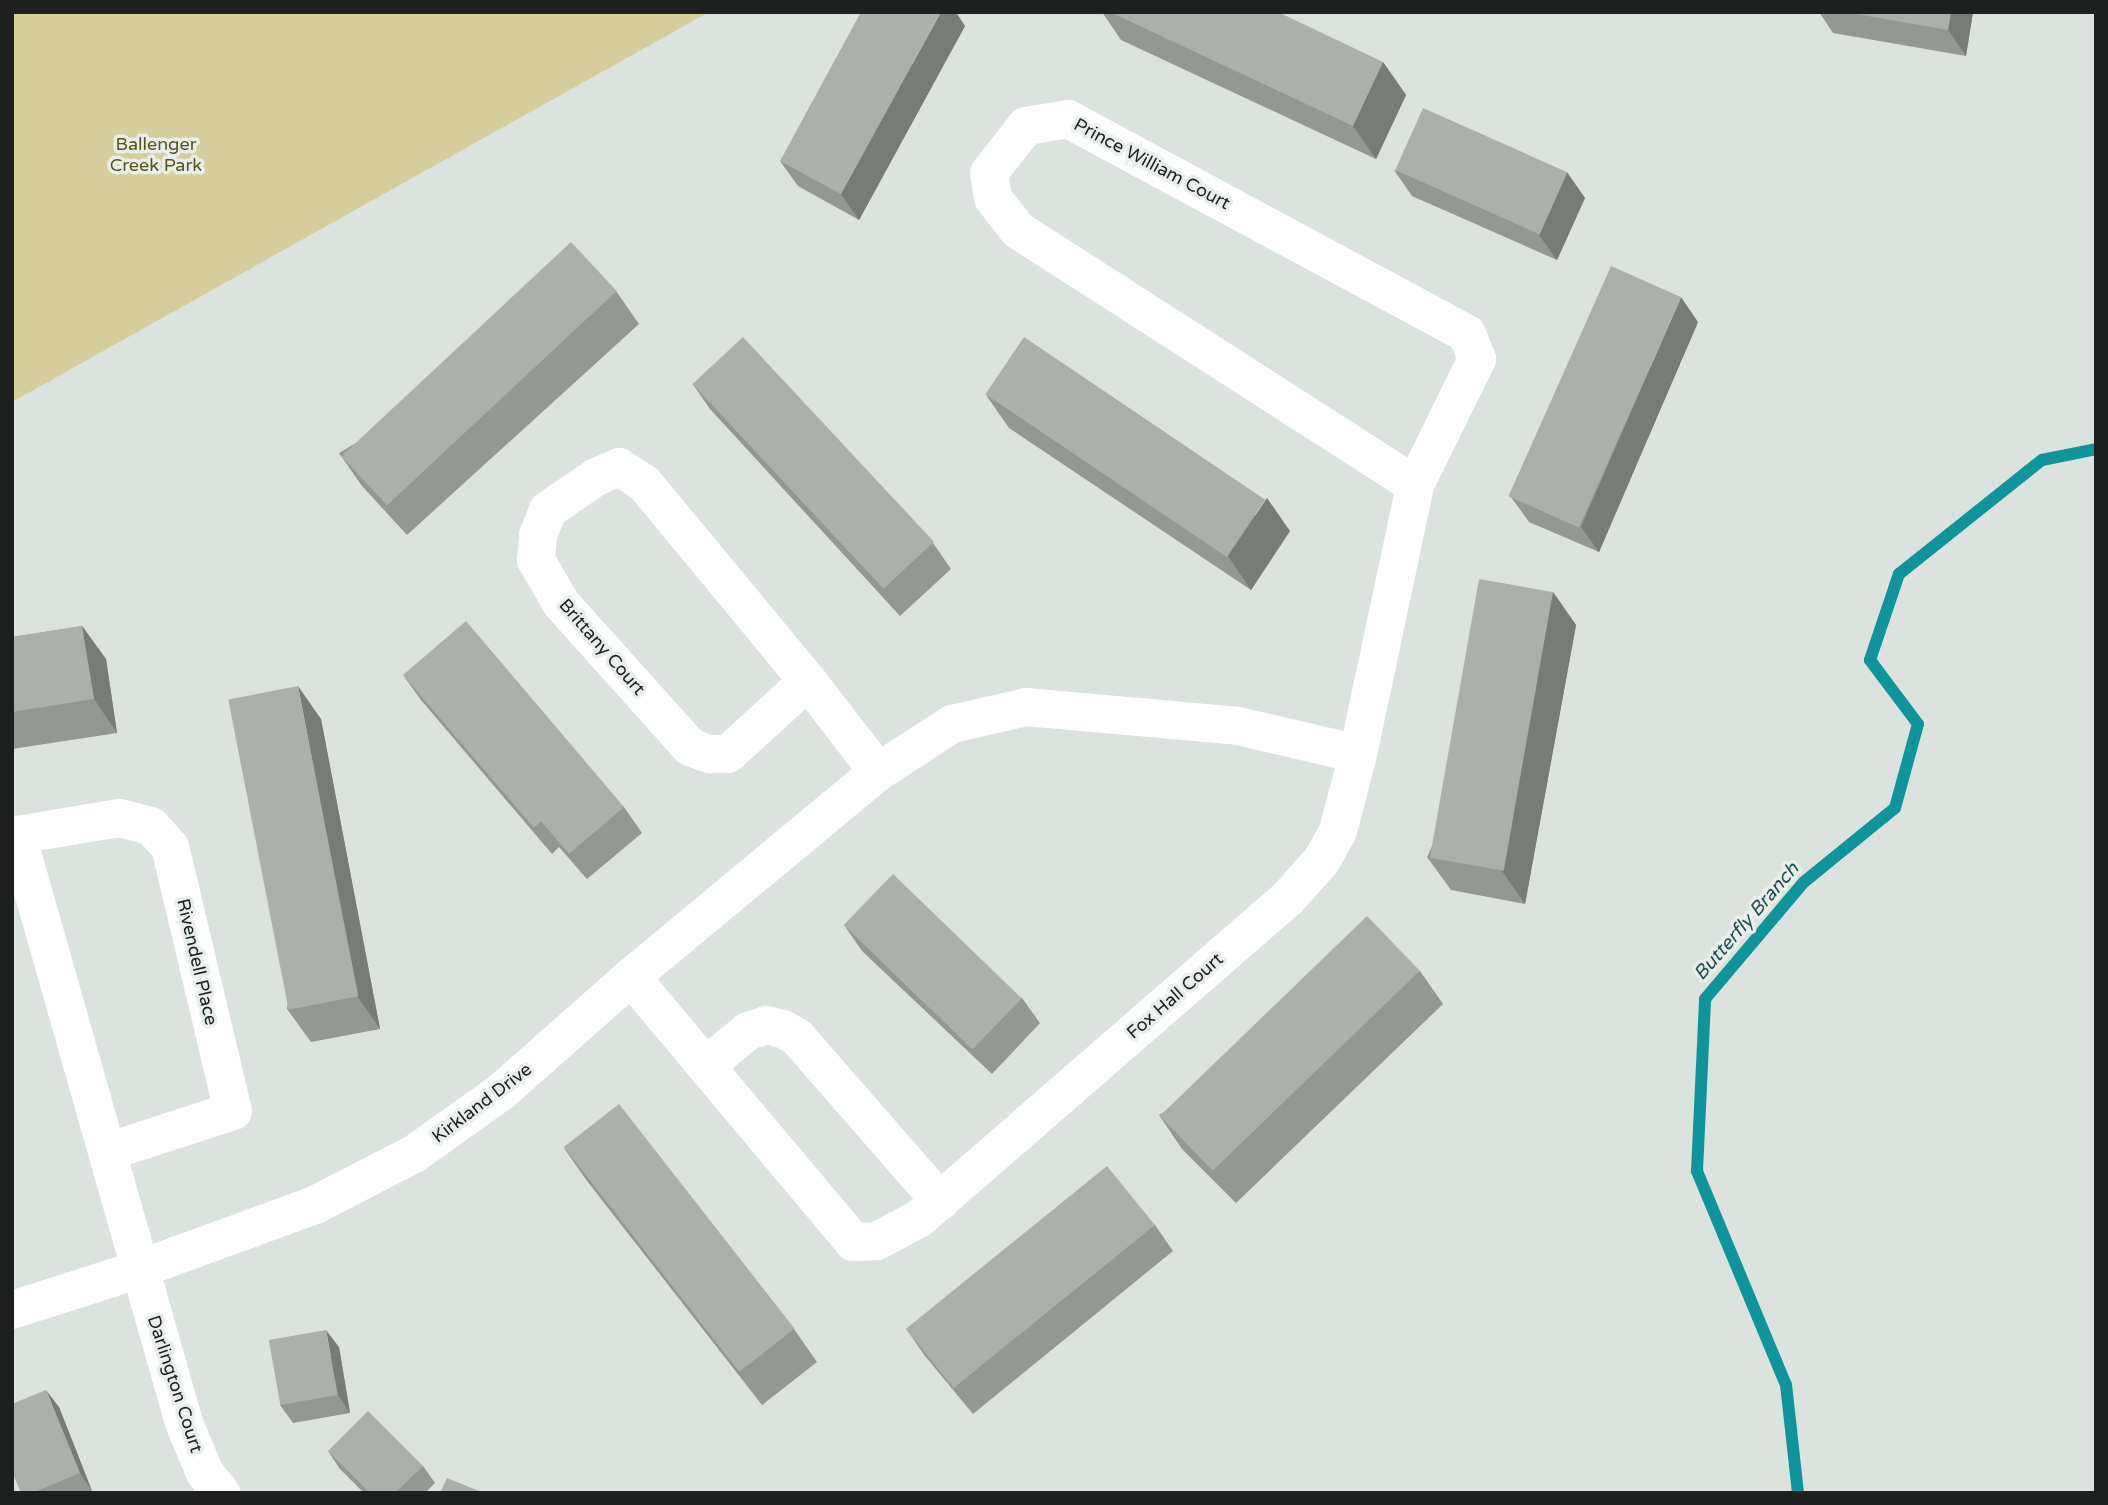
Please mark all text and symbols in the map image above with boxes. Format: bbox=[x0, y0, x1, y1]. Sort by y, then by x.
street label: Prince William Court bbox=[1070, 114, 1234, 214]
park label: Ballenger Creek Park bbox=[110, 134, 202, 176]
street label: Brittany Court bbox=[554, 594, 650, 700]
water label: Butterfly Branch bbox=[1690, 858, 1804, 986]
street label: Rivendell Place bbox=[172, 897, 222, 1027]
street label: Fox Hall Court bbox=[1122, 948, 1228, 1044]
street label: Kirkland Drive bbox=[428, 1059, 536, 1147]
street label: Darlington Court bbox=[143, 1313, 207, 1455]

